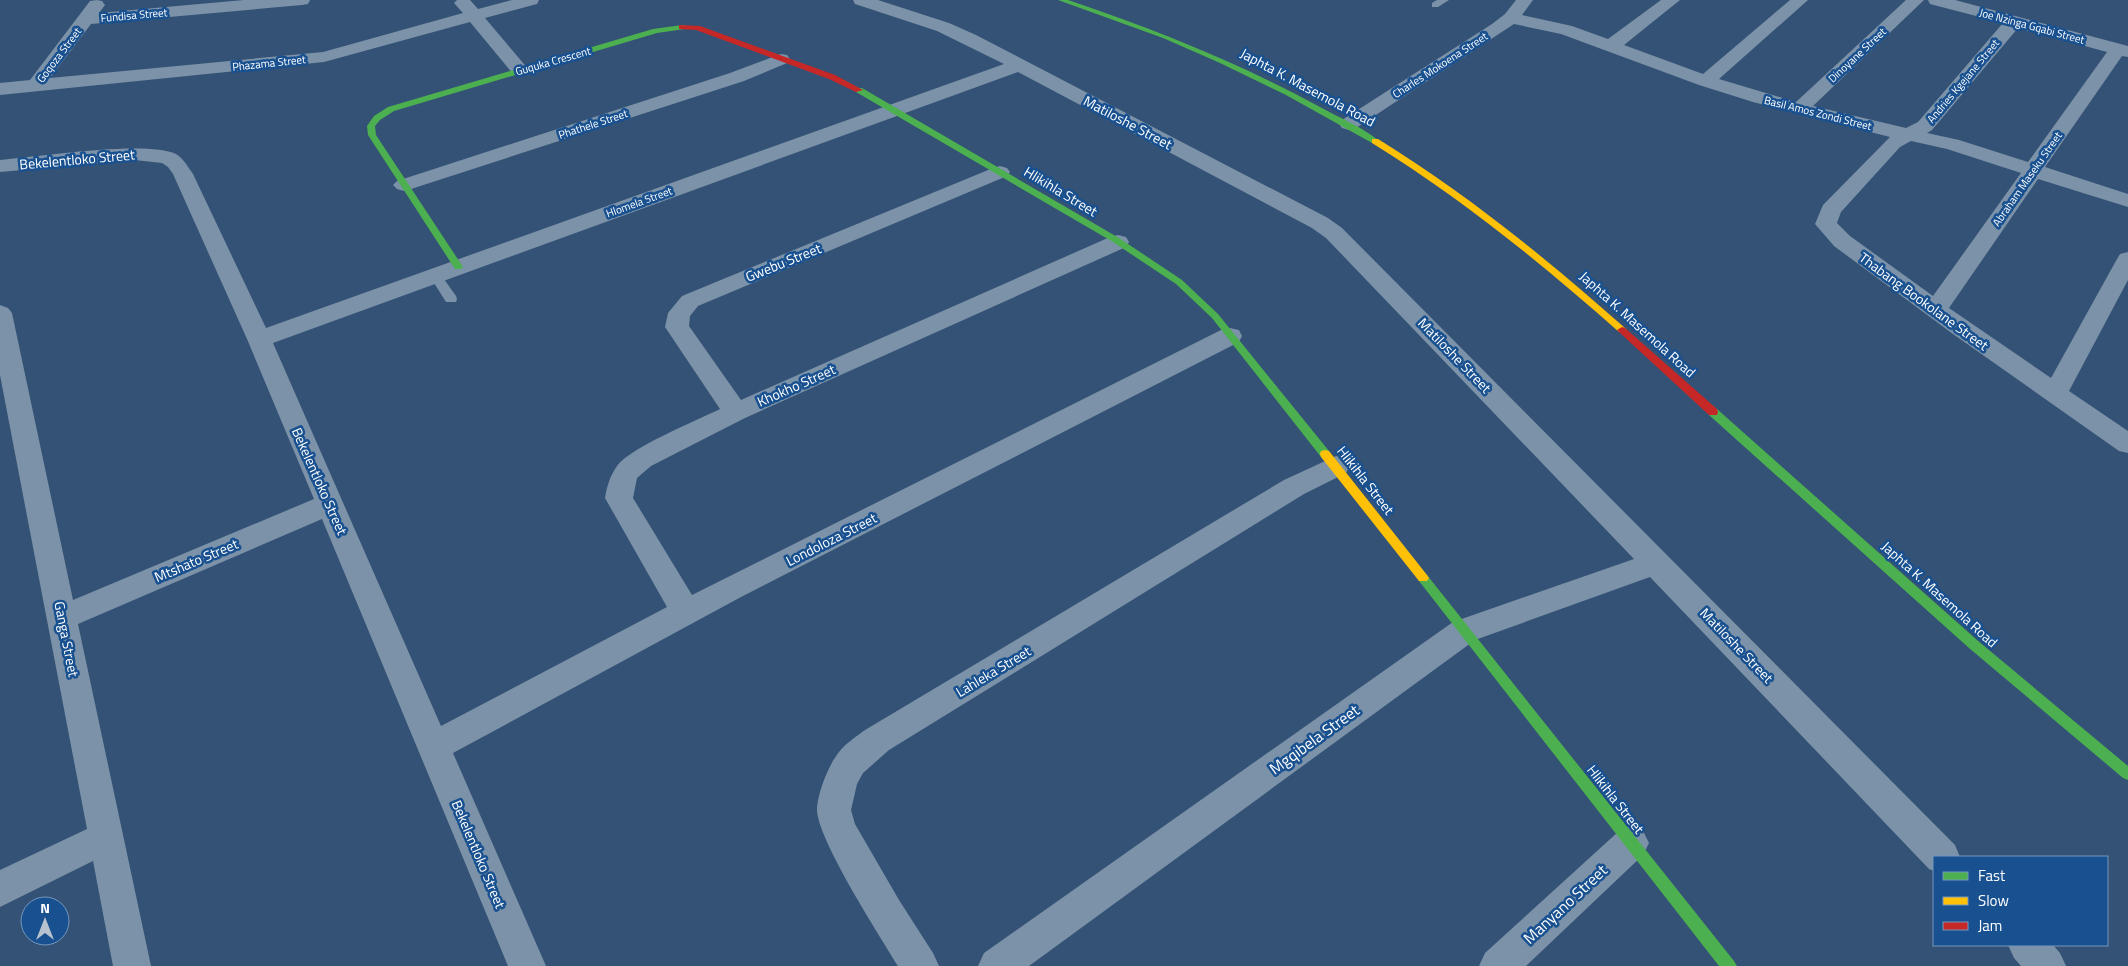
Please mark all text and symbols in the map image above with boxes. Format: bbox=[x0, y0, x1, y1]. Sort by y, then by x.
street label: Fundisa Street bbox=[100, 4, 168, 26]
street label: Joe Nzinga Gqabi Street bbox=[1978, 4, 2087, 48]
street label: Goqoza Street bbox=[33, 24, 85, 86]
street label: Dinoyane Street bbox=[1824, 24, 1890, 86]
street label: Charles Mokoena Street bbox=[1389, 28, 1491, 102]
street label: Andries Kgejane Street bbox=[1923, 36, 2003, 126]
street label: Japhta K. Masemola Road bbox=[1237, 42, 1379, 132]
street label: Guquka Crescent bbox=[513, 43, 593, 79]
street label: Phazama Street bbox=[231, 51, 307, 75]
street label: Matiloshe Street bbox=[1080, 90, 1176, 154]
street label: Basil Amos Zondi Street bbox=[1763, 92, 1874, 134]
street label: Phathele Street bbox=[556, 105, 630, 143]
street label: Abraham Maseku Street bbox=[1988, 128, 2066, 229]
street label: Bekelentloko Street bbox=[18, 143, 136, 175]
street label: Hlikihla Street bbox=[1020, 161, 1102, 221]
street label: Hlomela Street bbox=[604, 183, 674, 221]
street label: Gwebu Street bbox=[742, 237, 824, 287]
street label: Thabang Bookolane Street bbox=[1855, 247, 1993, 355]
street label: Japhta K. Masemola Road bbox=[1575, 266, 1701, 382]
street label: Matiloshe Street bbox=[1414, 313, 1497, 397]
street label: Khokho Street bbox=[754, 358, 839, 412]
street label: Bekelentloko Street bbox=[287, 424, 353, 538]
street label: Hlikihla Street bbox=[1332, 441, 1400, 519]
street label: Londoloza Street bbox=[782, 507, 880, 571]
street label: Mtshato Street bbox=[151, 533, 241, 587]
street label: Japhta K. Masemola Road bbox=[1877, 536, 2003, 652]
street label: Ganga Street bbox=[49, 599, 85, 679]
street label: Matiloshe Street bbox=[1696, 603, 1779, 687]
street label: Lahleka Street bbox=[951, 640, 1035, 702]
street label: Mgqibela Street bbox=[1264, 698, 1364, 780]
street label: Hlikihla Street bbox=[1582, 760, 1650, 838]
street label: Bekelentloko Street bbox=[447, 797, 511, 911]
legend bbox=[1933, 856, 2108, 946]
street label: Manyano Street bbox=[1518, 858, 1613, 949]
text: Fast bbox=[1978, 864, 2006, 887]
text: Slow bbox=[1978, 889, 2009, 912]
north arrow bbox=[20, 896, 70, 946]
text: N bbox=[40, 897, 50, 918]
text: Jam bbox=[1978, 914, 2002, 937]

